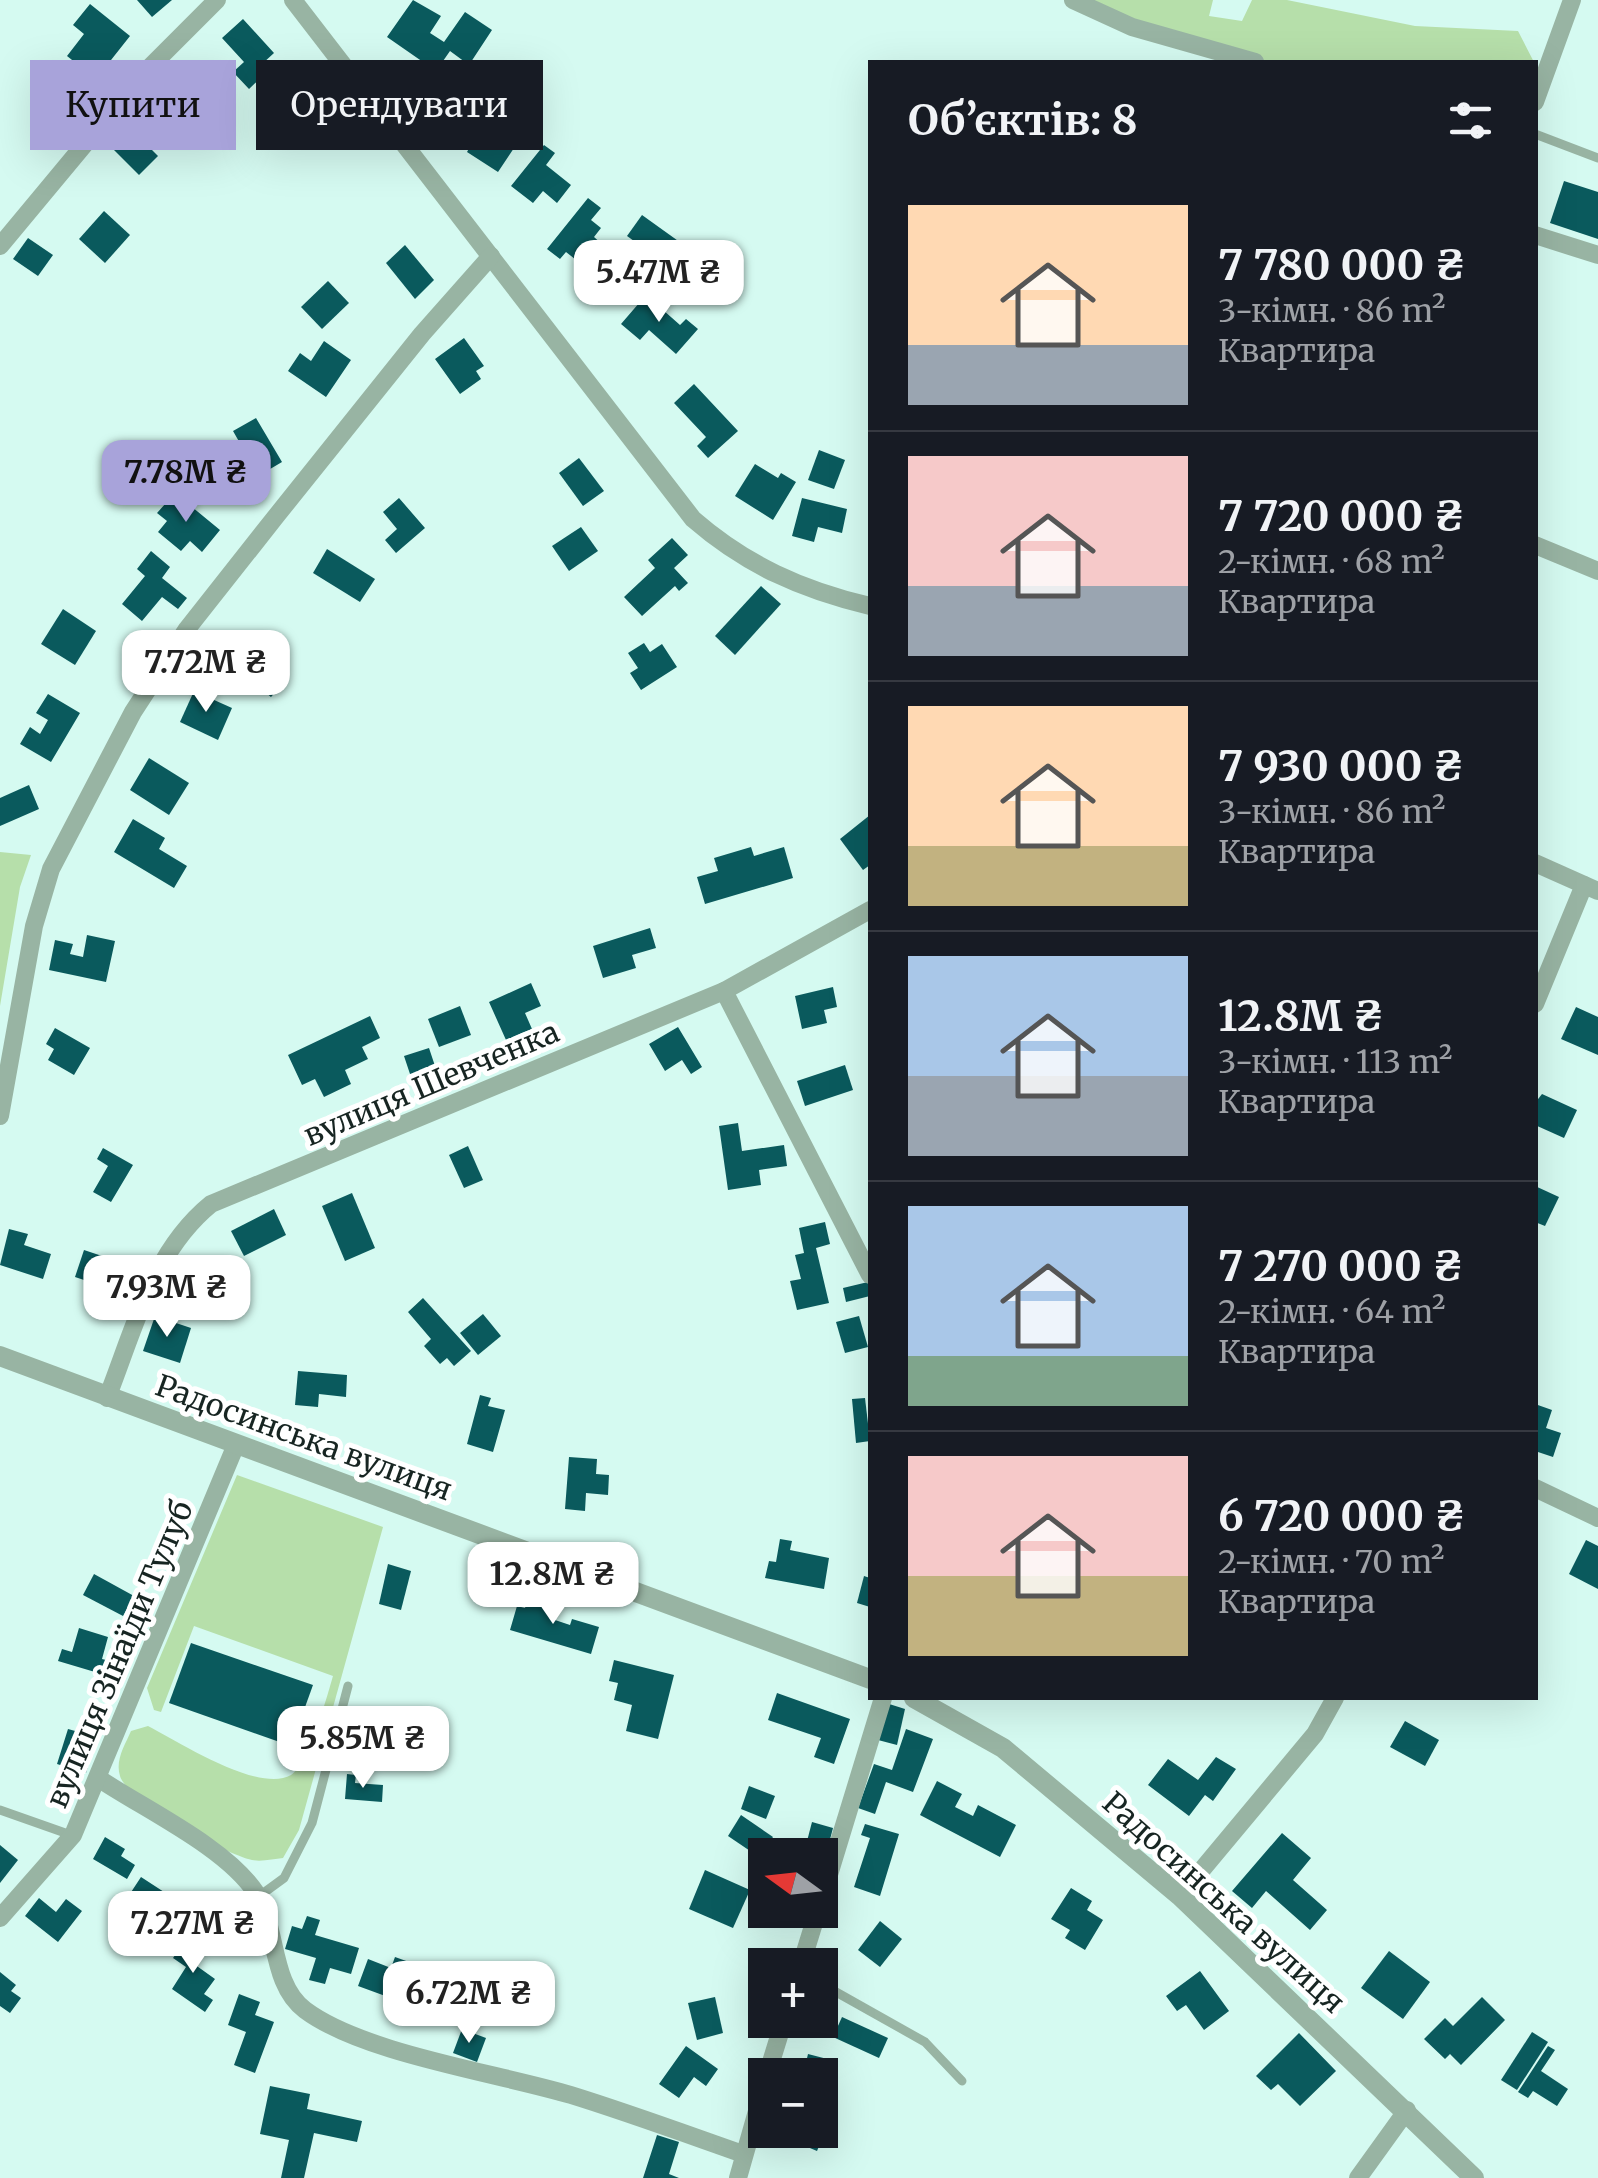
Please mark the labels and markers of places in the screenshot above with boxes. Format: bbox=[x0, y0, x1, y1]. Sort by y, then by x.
pin: 5.47M ₴ bbox=[567, 240, 751, 325]
pin: 7.78M ₴ bbox=[94, 440, 278, 525]
pin: 7.72M ₴ bbox=[114, 630, 298, 715]
pin: 7.93M ₴ bbox=[75, 1255, 259, 1340]
pin: 12.8M ₴ bbox=[461, 1542, 645, 1627]
pin: 5.85M ₴ bbox=[271, 1706, 455, 1791]
pin: 7.27M ₴ bbox=[101, 1891, 285, 1976]
pin: 6.72M ₴ bbox=[377, 1961, 561, 2046]

